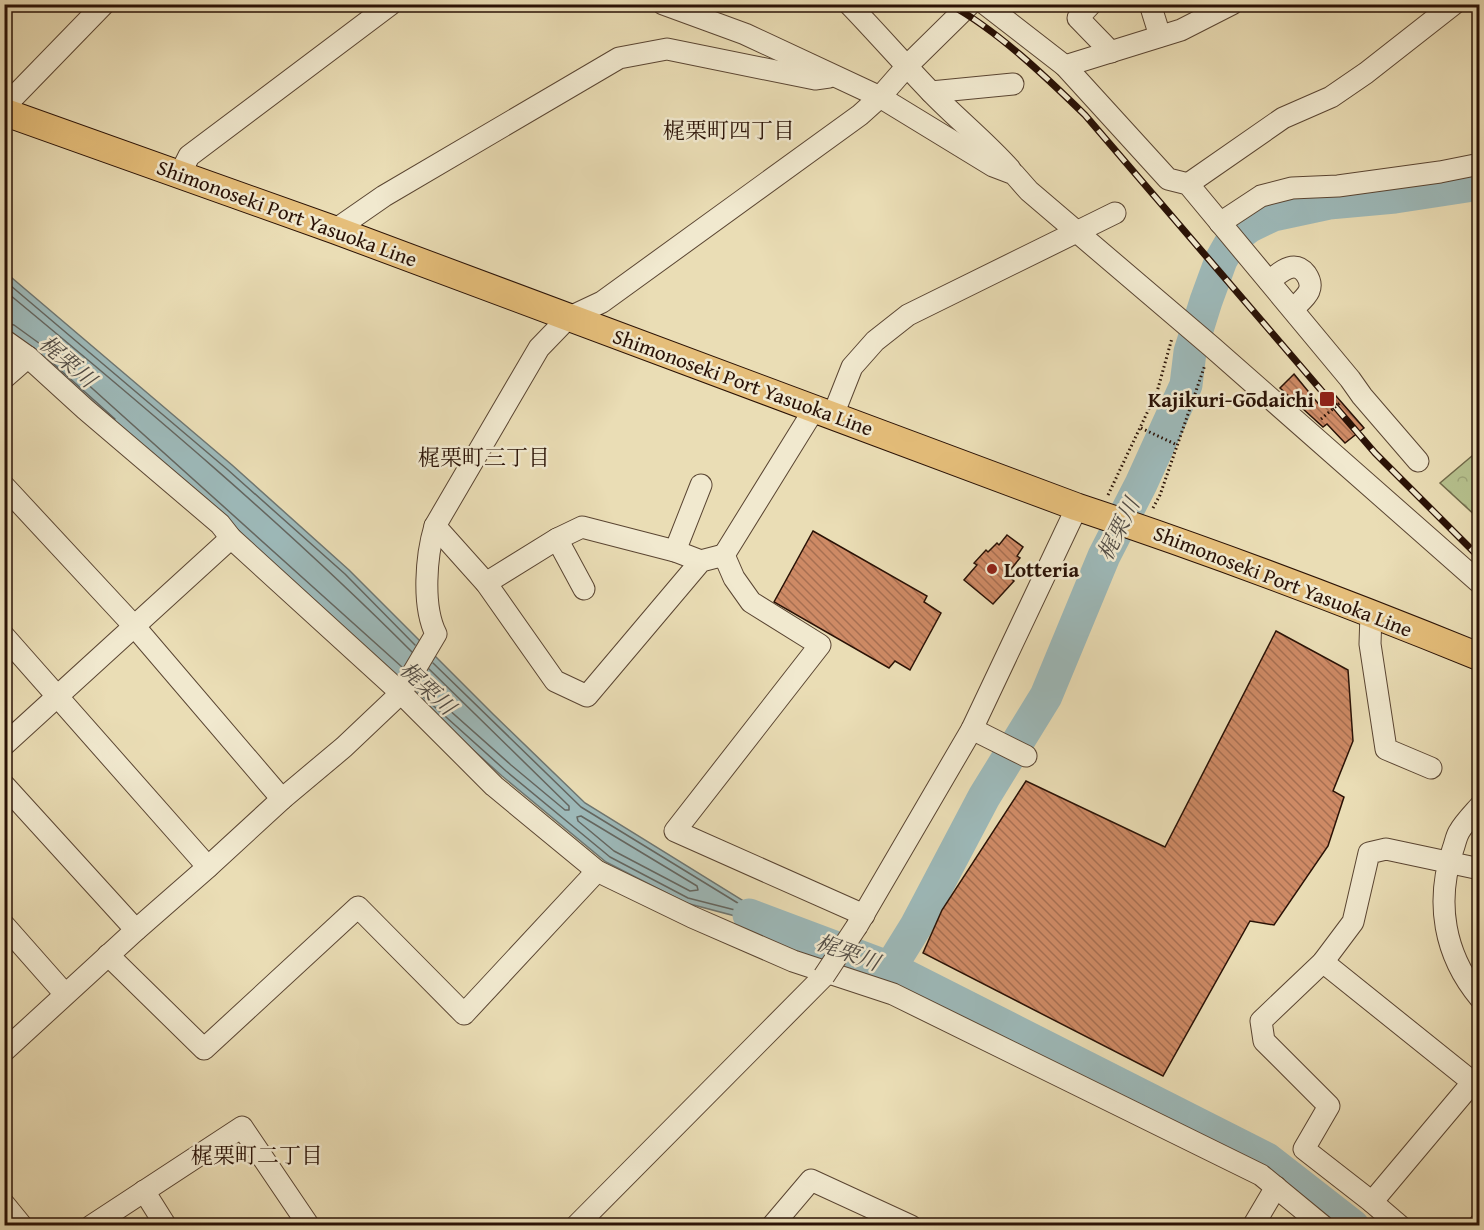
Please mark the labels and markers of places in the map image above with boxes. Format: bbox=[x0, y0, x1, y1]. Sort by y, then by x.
place label: Kajikuri-Gōdaichi bbox=[1148, 384, 1314, 415]
marker: Kajikuri-Gōdaichi bbox=[1318, 390, 1336, 408]
place label: Lotteria bbox=[1004, 554, 1079, 585]
marker: Lotteria bbox=[985, 562, 999, 576]

